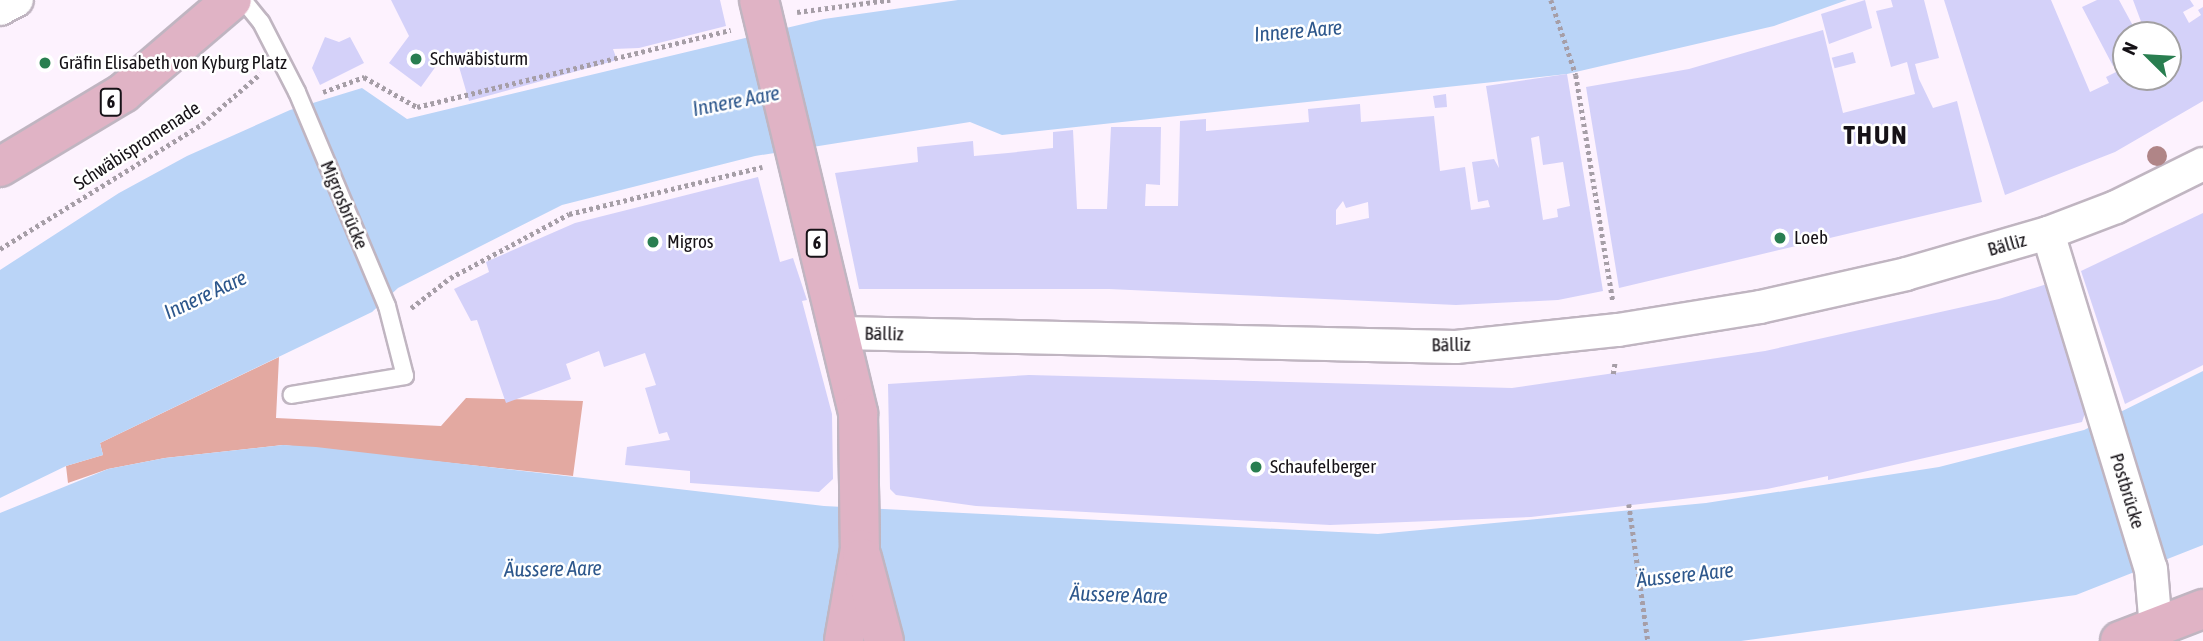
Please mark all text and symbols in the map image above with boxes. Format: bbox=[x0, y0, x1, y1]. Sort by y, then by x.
water label: Innere Aare bbox=[1253, 14, 1343, 46]
north arrow bbox=[2112, 21, 2182, 91]
text: N bbox=[2117, 39, 2142, 58]
place label: Schwäbisturm bbox=[430, 48, 528, 70]
marker: Schwäbisturm bbox=[408, 51, 424, 67]
place label: Gräfin Elisabeth von Kyburg Platz bbox=[59, 52, 287, 74]
marker: Gräfin Elisabeth von Kyburg Platz bbox=[37, 55, 53, 71]
water label: Innere Aare bbox=[690, 79, 782, 121]
road number: 6 bbox=[99, 88, 123, 116]
street label: Schwäbispromenade bbox=[70, 97, 204, 195]
district label: THUN bbox=[1844, 120, 1908, 152]
street label: Migrosbrücke bbox=[315, 157, 373, 253]
place label: Loeb bbox=[1794, 227, 1828, 249]
road number: 6 bbox=[805, 229, 829, 258]
street label: Bälliz bbox=[1985, 229, 2029, 261]
marker: Loeb bbox=[1772, 230, 1788, 246]
place label: Migros bbox=[667, 231, 714, 253]
marker: Migros bbox=[645, 234, 661, 250]
water label: Innere Aare bbox=[160, 264, 250, 324]
street label: Bälliz bbox=[864, 322, 904, 346]
street label: Bälliz bbox=[1431, 333, 1471, 357]
street label: Postbrücke bbox=[2105, 451, 2149, 531]
place label: Schaufelberger bbox=[1270, 456, 1376, 478]
marker: Schaufelberger bbox=[1248, 459, 1264, 475]
water label: Äussere Aare bbox=[504, 555, 602, 581]
water label: Äussere Aare bbox=[1635, 556, 1735, 592]
water label: Äussere Aare bbox=[1070, 580, 1168, 608]

